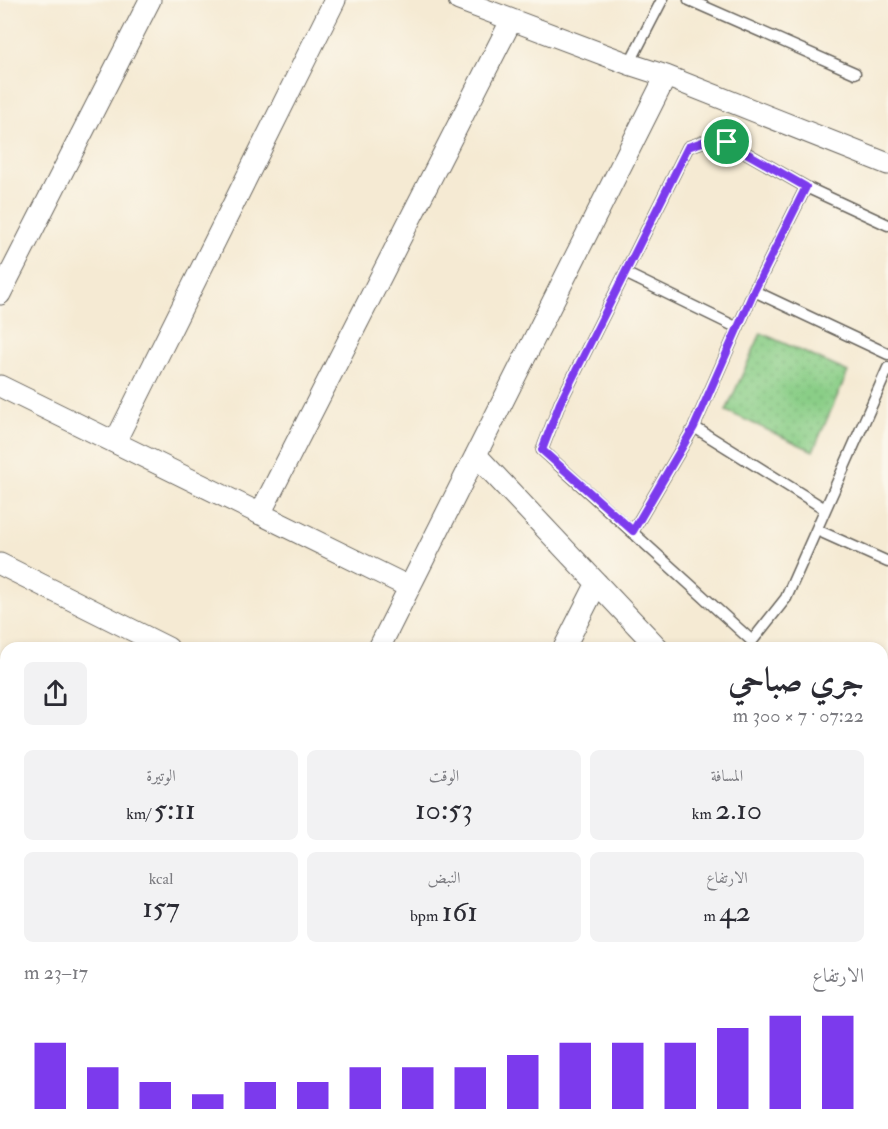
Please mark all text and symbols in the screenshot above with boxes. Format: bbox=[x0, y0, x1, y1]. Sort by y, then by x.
pin bbox=[701, 116, 752, 167]
icon: arrive bbox=[710, 125, 743, 158]
text: جري صباحي bbox=[728, 660, 864, 701]
button: share bbox=[24, 662, 87, 725]
text: 07:22 · 7 × 300 m bbox=[733, 703, 864, 728]
text: الوتيرة bbox=[146, 766, 176, 786]
text: الوقت bbox=[429, 766, 459, 786]
text: المسافة bbox=[711, 766, 743, 786]
text: 5:11 bbox=[154, 791, 196, 828]
text: 10:53 bbox=[415, 791, 473, 828]
text: 2.10 bbox=[715, 791, 762, 828]
text: /km bbox=[126, 804, 154, 824]
text: km bbox=[692, 804, 715, 824]
text: النبض bbox=[428, 868, 460, 888]
text: الارتفاع bbox=[706, 868, 748, 888]
text: kcal bbox=[149, 869, 173, 889]
text: 157 bbox=[142, 889, 180, 926]
text: 161 bbox=[442, 893, 478, 930]
text: 42 bbox=[719, 893, 751, 930]
text: bpm bbox=[410, 906, 442, 926]
text: m bbox=[703, 906, 719, 926]
text: 17–23 m bbox=[24, 960, 88, 985]
text: الارتفاع bbox=[812, 963, 864, 988]

